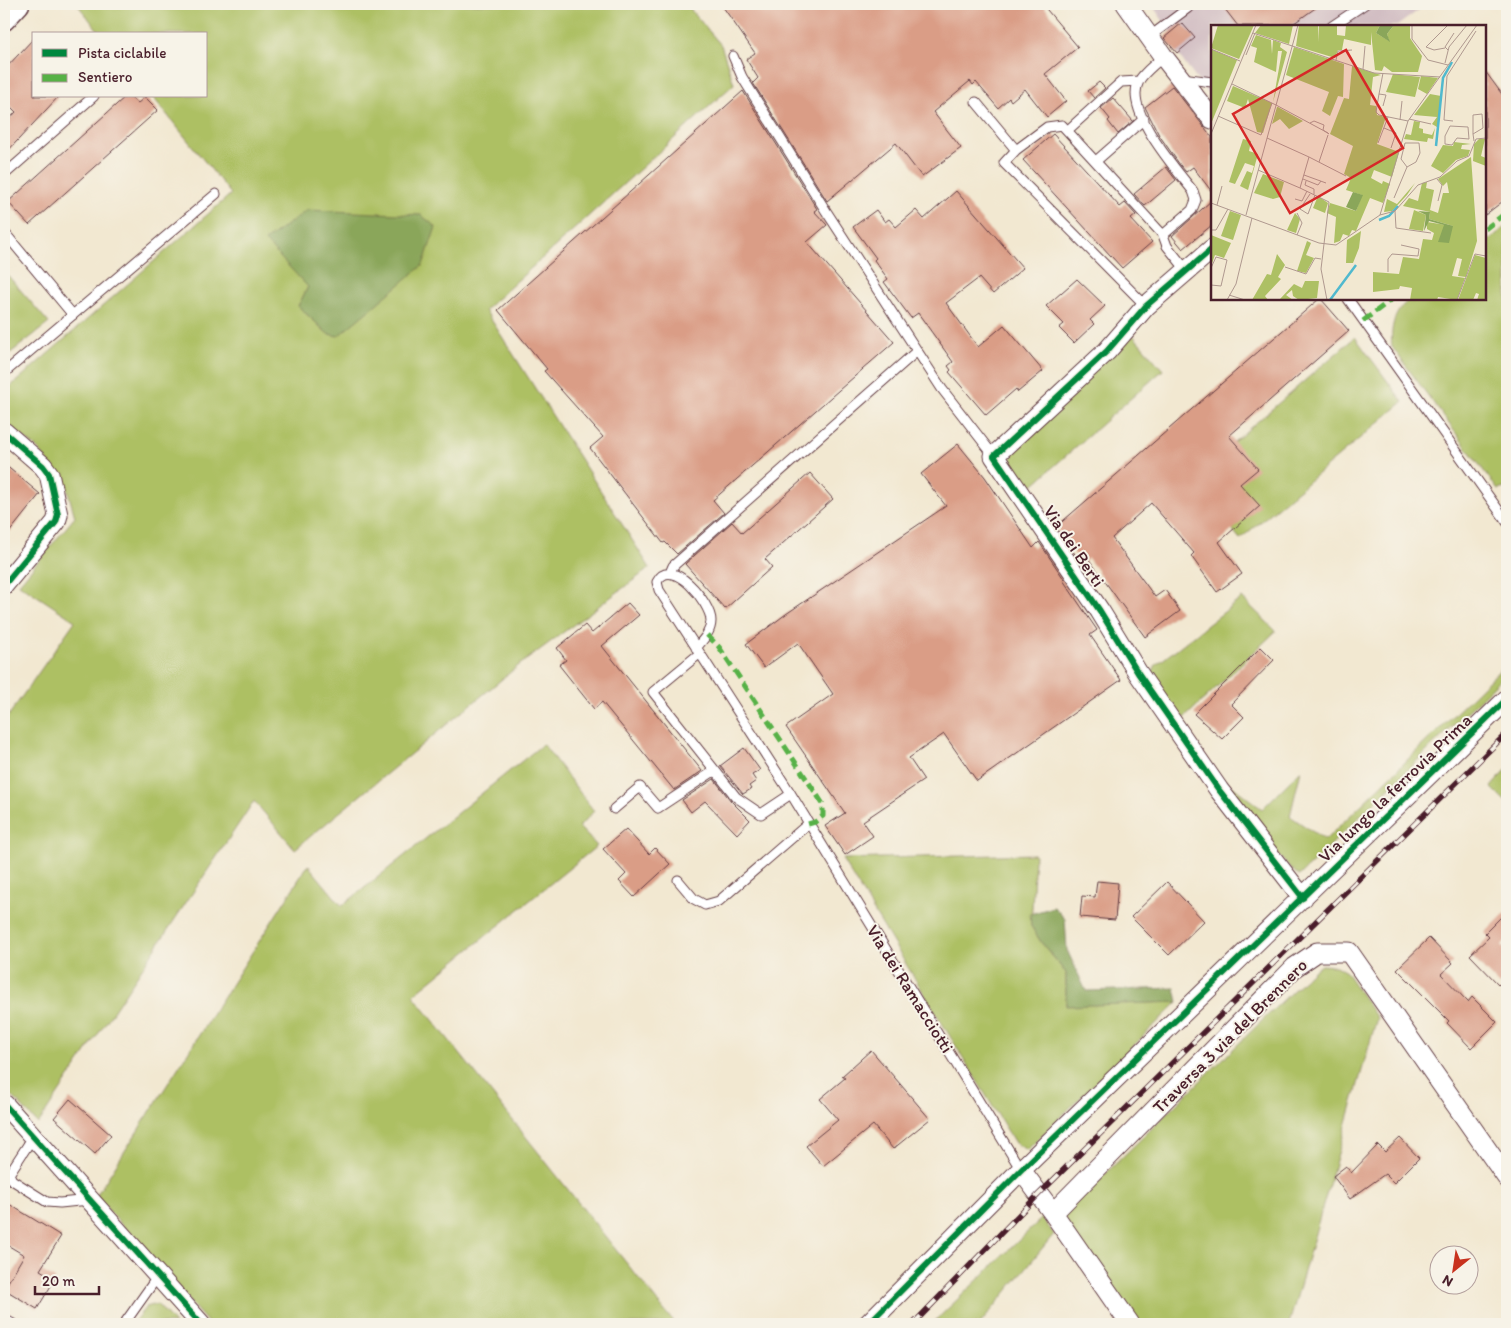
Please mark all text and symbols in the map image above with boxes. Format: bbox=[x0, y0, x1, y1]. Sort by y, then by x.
inset map bbox=[1211, 25, 1486, 300]
legend bbox=[32, 32, 208, 98]
text: Pista ciclabile bbox=[78, 44, 167, 62]
text: Sentiero bbox=[78, 68, 132, 86]
street label: Via dei Berti bbox=[1039, 501, 1109, 591]
street label: Via lungo la ferrovia Prima bbox=[1314, 709, 1476, 867]
street label: Via dei Ramacciotti bbox=[862, 921, 958, 1057]
street label: Traversa 3 via del Brennero bbox=[1148, 954, 1312, 1118]
north arrow bbox=[1428, 1246, 1478, 1296]
scale bar bbox=[35, 1263, 99, 1295]
text: N bbox=[1439, 1271, 1456, 1291]
text: 20 m bbox=[42, 1272, 76, 1290]

